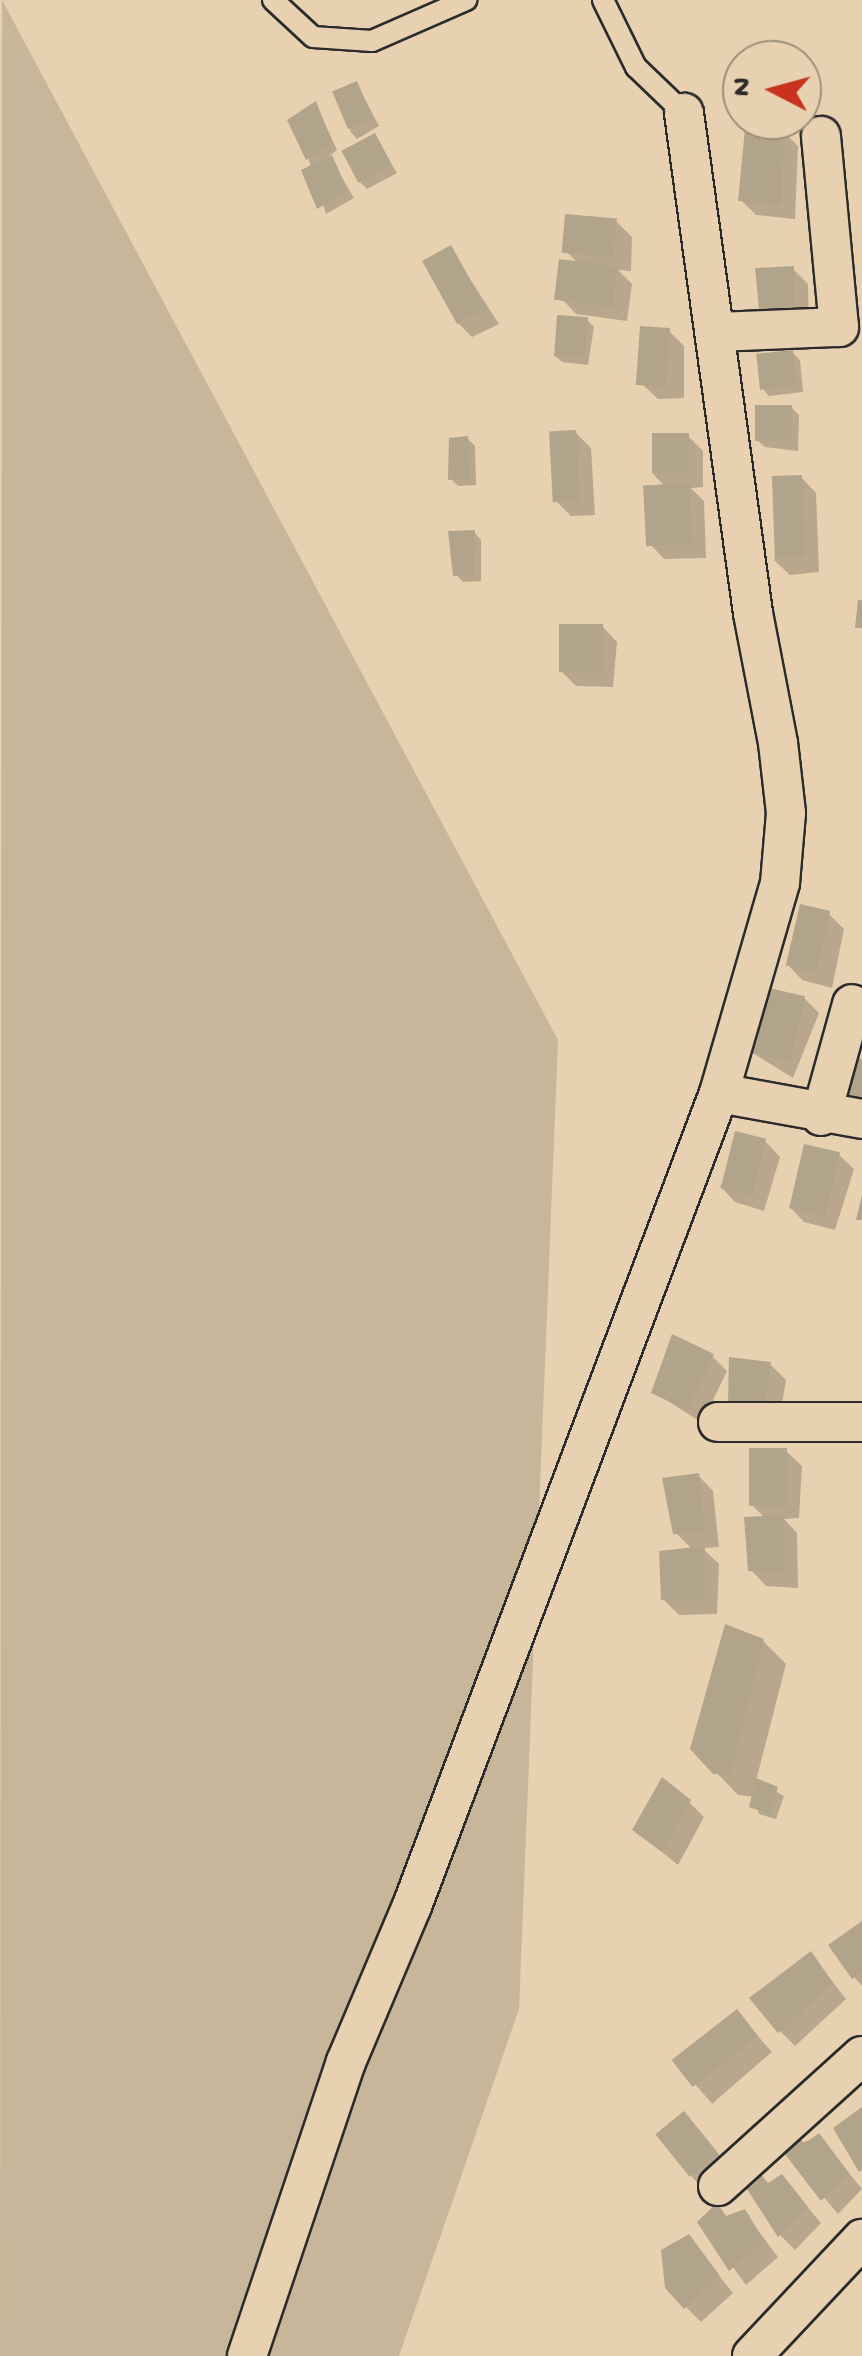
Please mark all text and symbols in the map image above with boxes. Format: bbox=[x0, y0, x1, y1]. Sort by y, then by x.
north arrow bbox=[722, 40, 822, 140]
text: N bbox=[726, 76, 761, 98]

